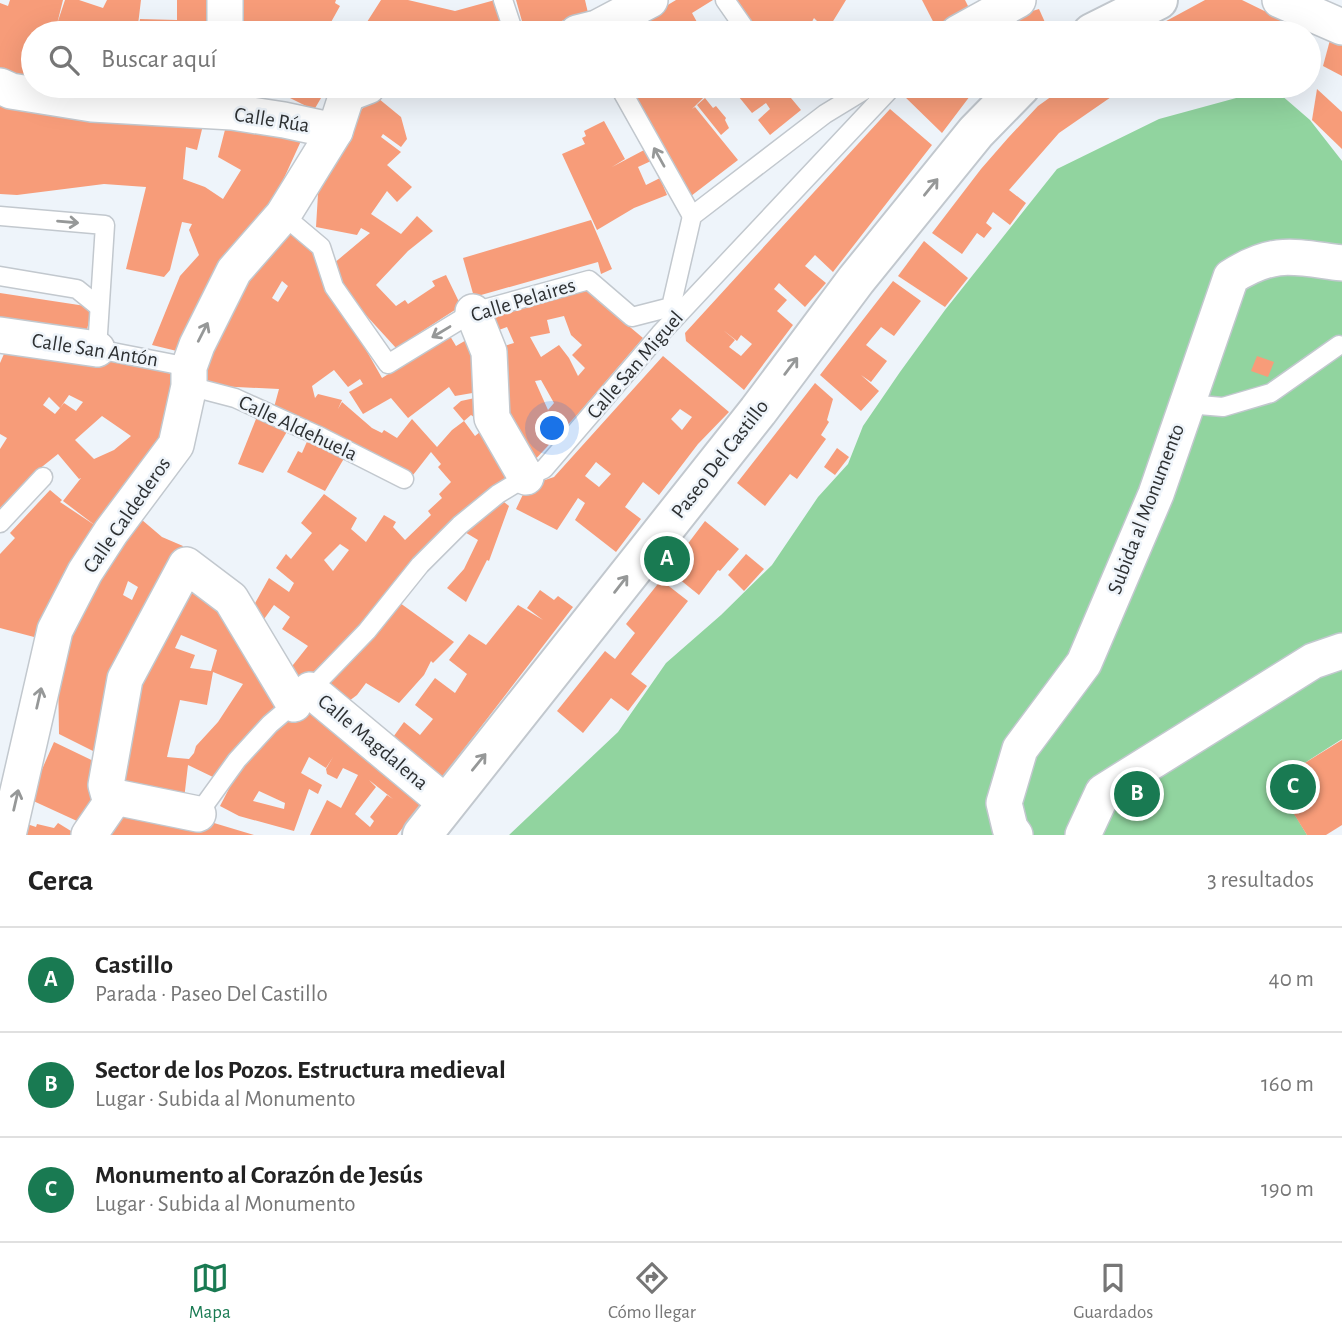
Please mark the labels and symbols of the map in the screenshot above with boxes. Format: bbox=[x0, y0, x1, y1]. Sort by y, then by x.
street label: Calle Rúa bbox=[233, 104, 311, 136]
one-way arrow bbox=[651, 147, 665, 167]
one-way arrow bbox=[923, 178, 938, 196]
one-way arrow bbox=[56, 216, 79, 229]
street label: Calle Pelaires bbox=[468, 274, 578, 326]
street label: Calle San Miguel bbox=[583, 307, 687, 423]
one-way arrow bbox=[197, 322, 211, 343]
one-way arrow bbox=[431, 325, 451, 339]
street label: Calle San Antón bbox=[30, 330, 160, 370]
one-way arrow bbox=[783, 357, 798, 376]
street label: Calle Aldehuela bbox=[235, 391, 361, 465]
street label: Paseo Del Castillo bbox=[667, 396, 773, 522]
your location bbox=[535, 411, 569, 445]
street label: Subida al Monumento bbox=[1104, 421, 1188, 597]
street label: Calle Caldederos bbox=[79, 453, 175, 577]
pin: A bbox=[644, 533, 690, 585]
one-way arrow bbox=[613, 576, 629, 594]
one-way arrow bbox=[33, 687, 47, 710]
street label: Calle Magdalena bbox=[314, 690, 432, 794]
one-way arrow bbox=[472, 754, 487, 772]
pin: C bbox=[1270, 761, 1316, 813]
pin: B bbox=[1114, 768, 1160, 820]
one-way arrow bbox=[10, 789, 23, 812]

